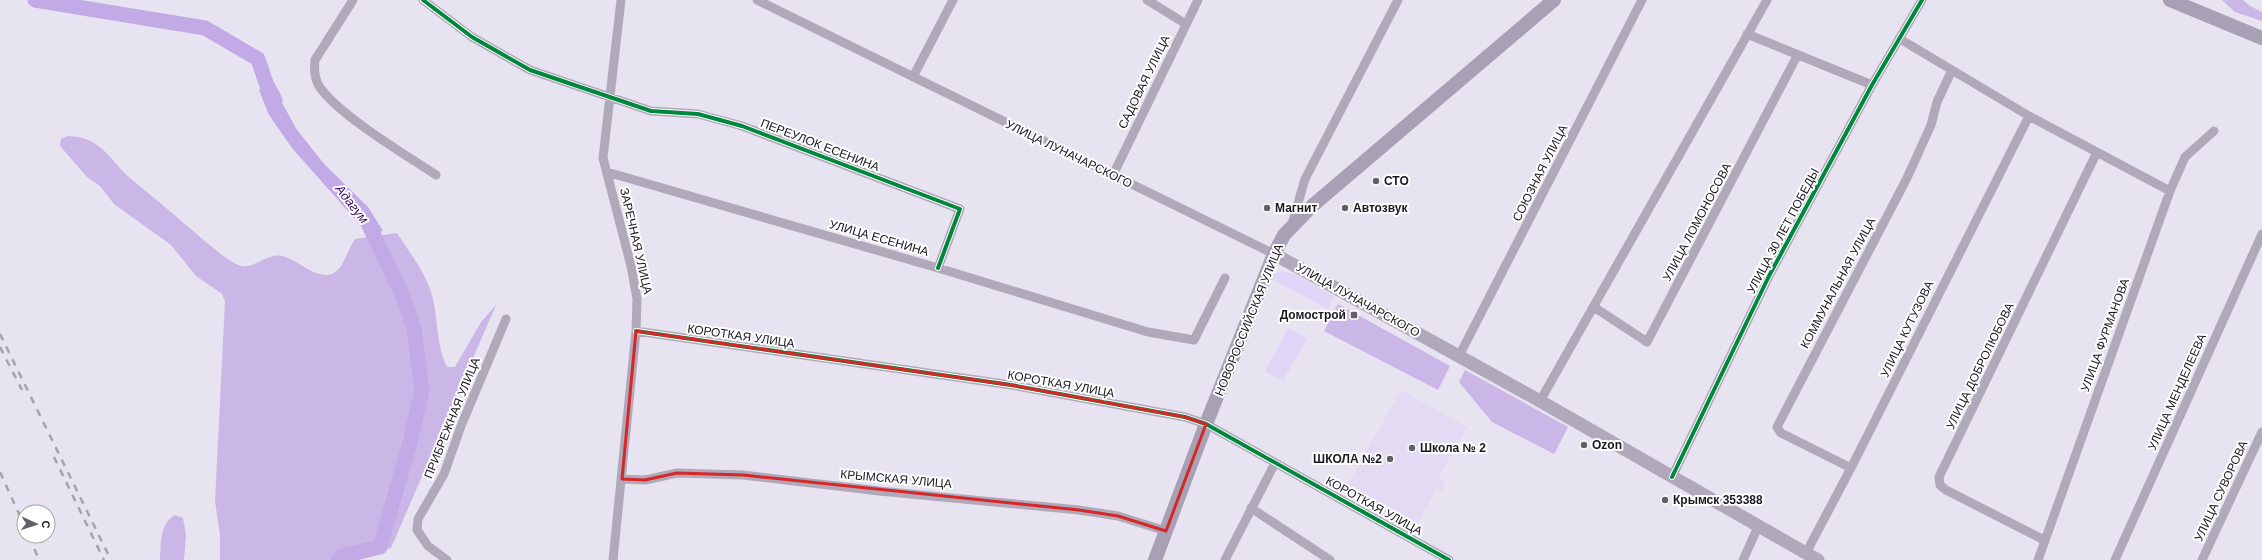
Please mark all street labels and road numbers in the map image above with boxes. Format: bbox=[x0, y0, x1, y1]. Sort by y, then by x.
street label: САДОВАЯ УЛИЦА bbox=[1115, 33, 1173, 131]
street label: ПЕРЕУЛОК ЕСЕНИНА bbox=[759, 116, 881, 174]
street label: УЛИЦА ЛУНАЧАРСКОГО bbox=[1003, 117, 1135, 191]
street label: СОЮЗНАЯ УЛИЦА bbox=[1510, 122, 1570, 224]
street label: УЛИЦА ЛОМОНОСОВА bbox=[1660, 161, 1734, 283]
street label: УЛИЦА 30 ЛЕТ ПОБЕДЫ bbox=[1744, 166, 1822, 296]
street label: ЗАРЕЧНАЯ УЛИЦА bbox=[617, 187, 655, 295]
street label: КОММУНАЛЬНАЯ УЛИЦА bbox=[1798, 215, 1878, 351]
street label: УЛИЦА ЕСЕНИНА bbox=[828, 217, 930, 259]
street label: НОВОРОССИЙСКАЯ УЛИЦА bbox=[1211, 241, 1286, 398]
street label: УЛИЦА ЛУНАЧАРСКОГО bbox=[1294, 260, 1422, 340]
street label: УЛИЦА ФУРМАНОВА bbox=[2078, 276, 2132, 394]
street label: УЛИЦА КУТУЗОВА bbox=[1878, 279, 1936, 379]
street label: УЛИЦА ДОБРОЛЮБОВА bbox=[1943, 301, 2017, 431]
street label: КОРОТКАЯ УЛИЦА bbox=[686, 322, 796, 350]
street label: УЛИЦА МЕНДЕЛЕЕВА bbox=[2145, 331, 2209, 453]
street label: ПРИБРЕЖНАЯ УЛИЦА bbox=[421, 355, 483, 481]
street label: КОРОТКАЯ УЛИЦА bbox=[1007, 368, 1115, 400]
street label: УЛИЦА СУВОРОВА bbox=[2192, 438, 2250, 544]
street label: КРЫМСКАЯ УЛИЦА bbox=[840, 467, 952, 491]
street label: КОРОТКАЯ УЛИЦА bbox=[1323, 474, 1425, 538]

